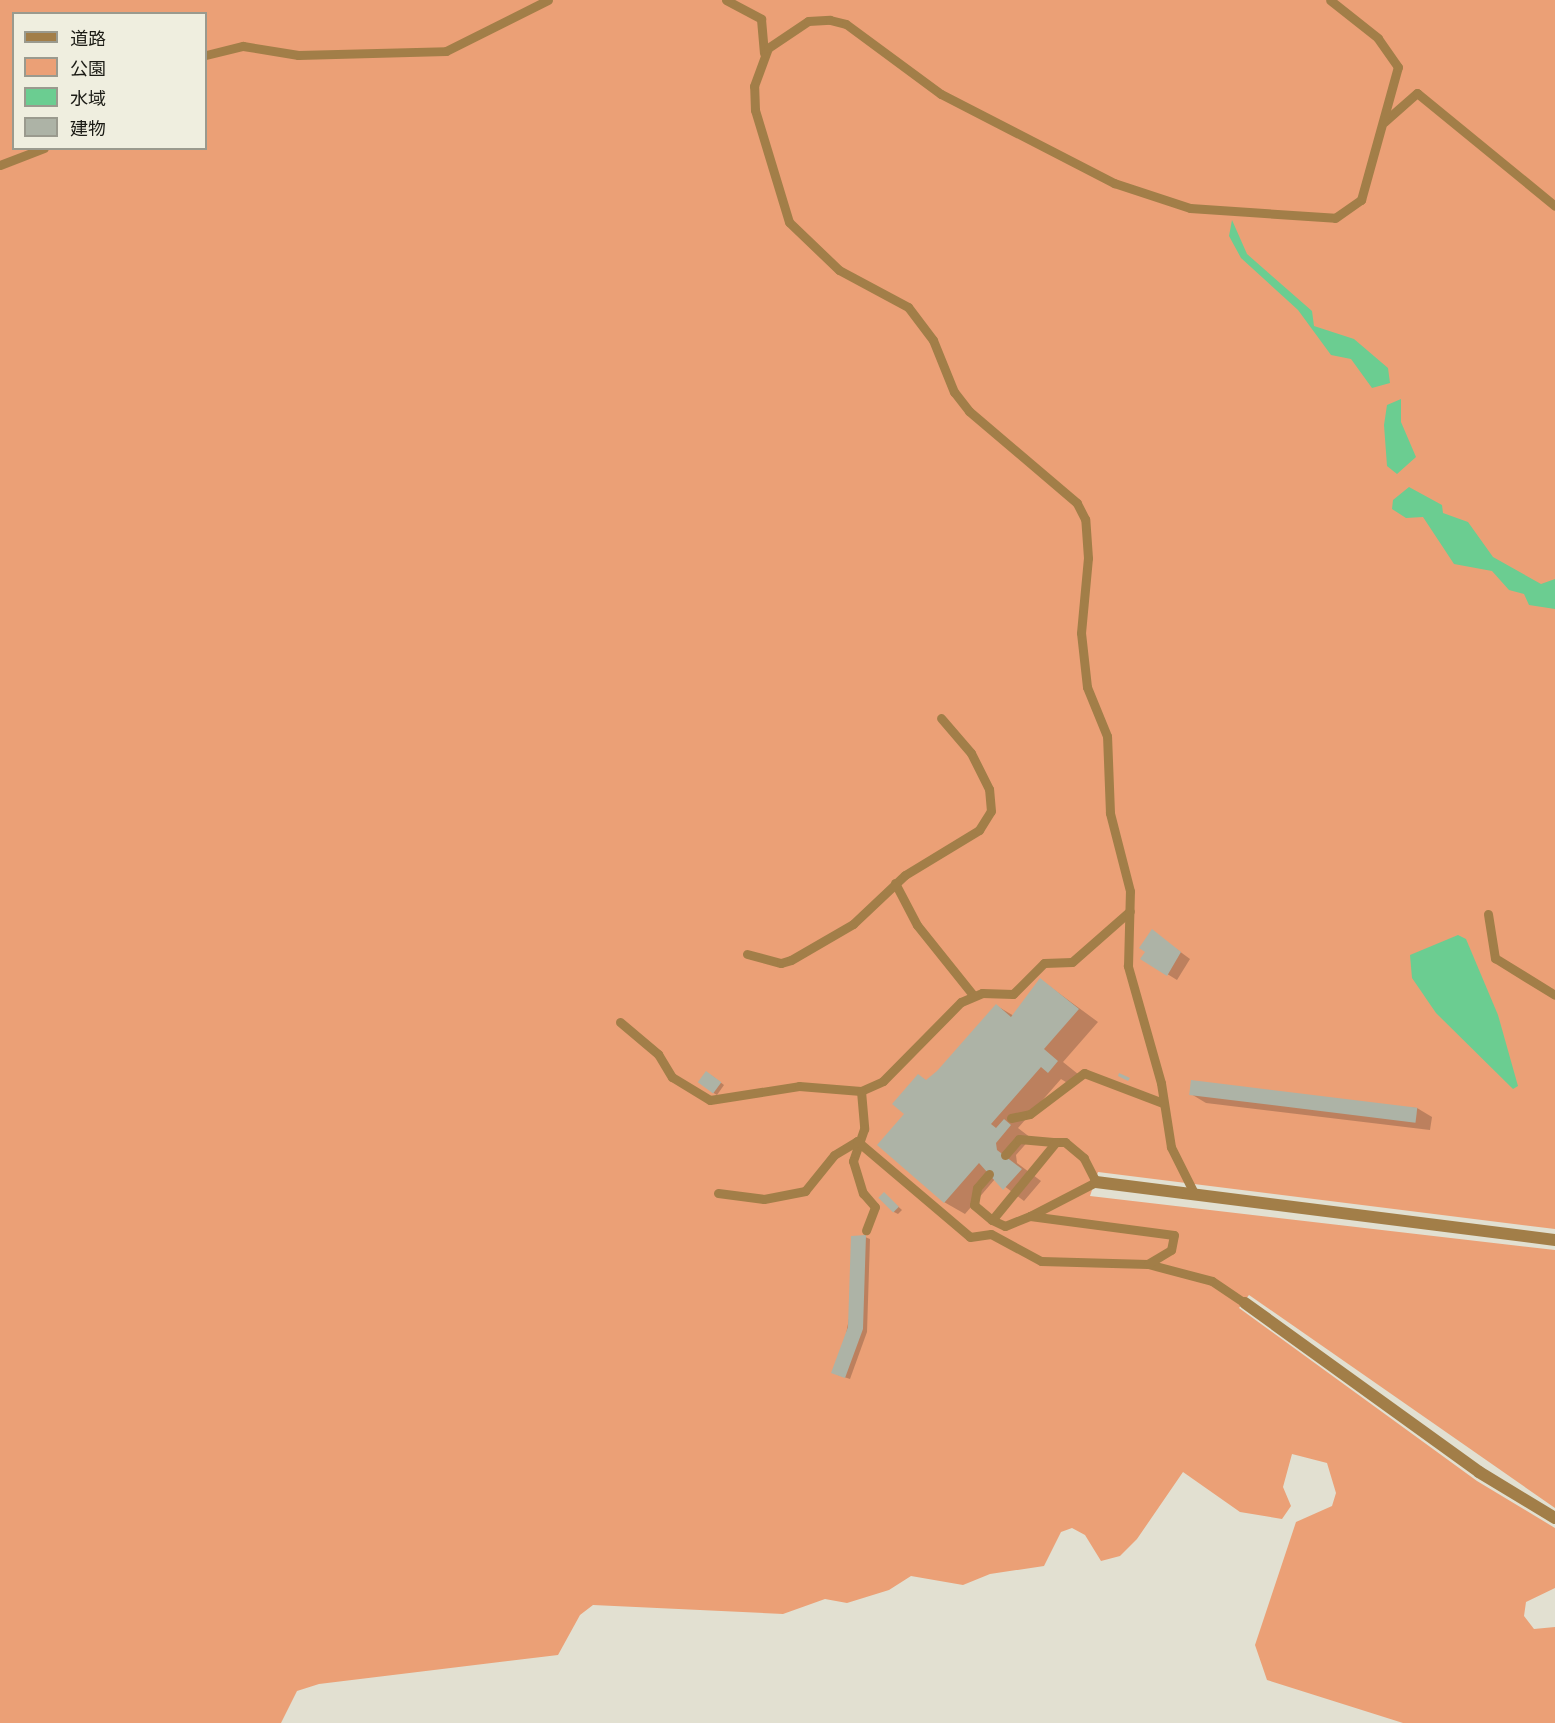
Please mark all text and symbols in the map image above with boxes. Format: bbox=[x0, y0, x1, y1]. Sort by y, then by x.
legend bbox=[12, 12, 207, 150]
text: 道路 bbox=[70, 28, 106, 49]
text: 公園 bbox=[70, 58, 106, 79]
text: 水域 bbox=[70, 88, 106, 109]
text: 建物 bbox=[70, 118, 106, 139]

